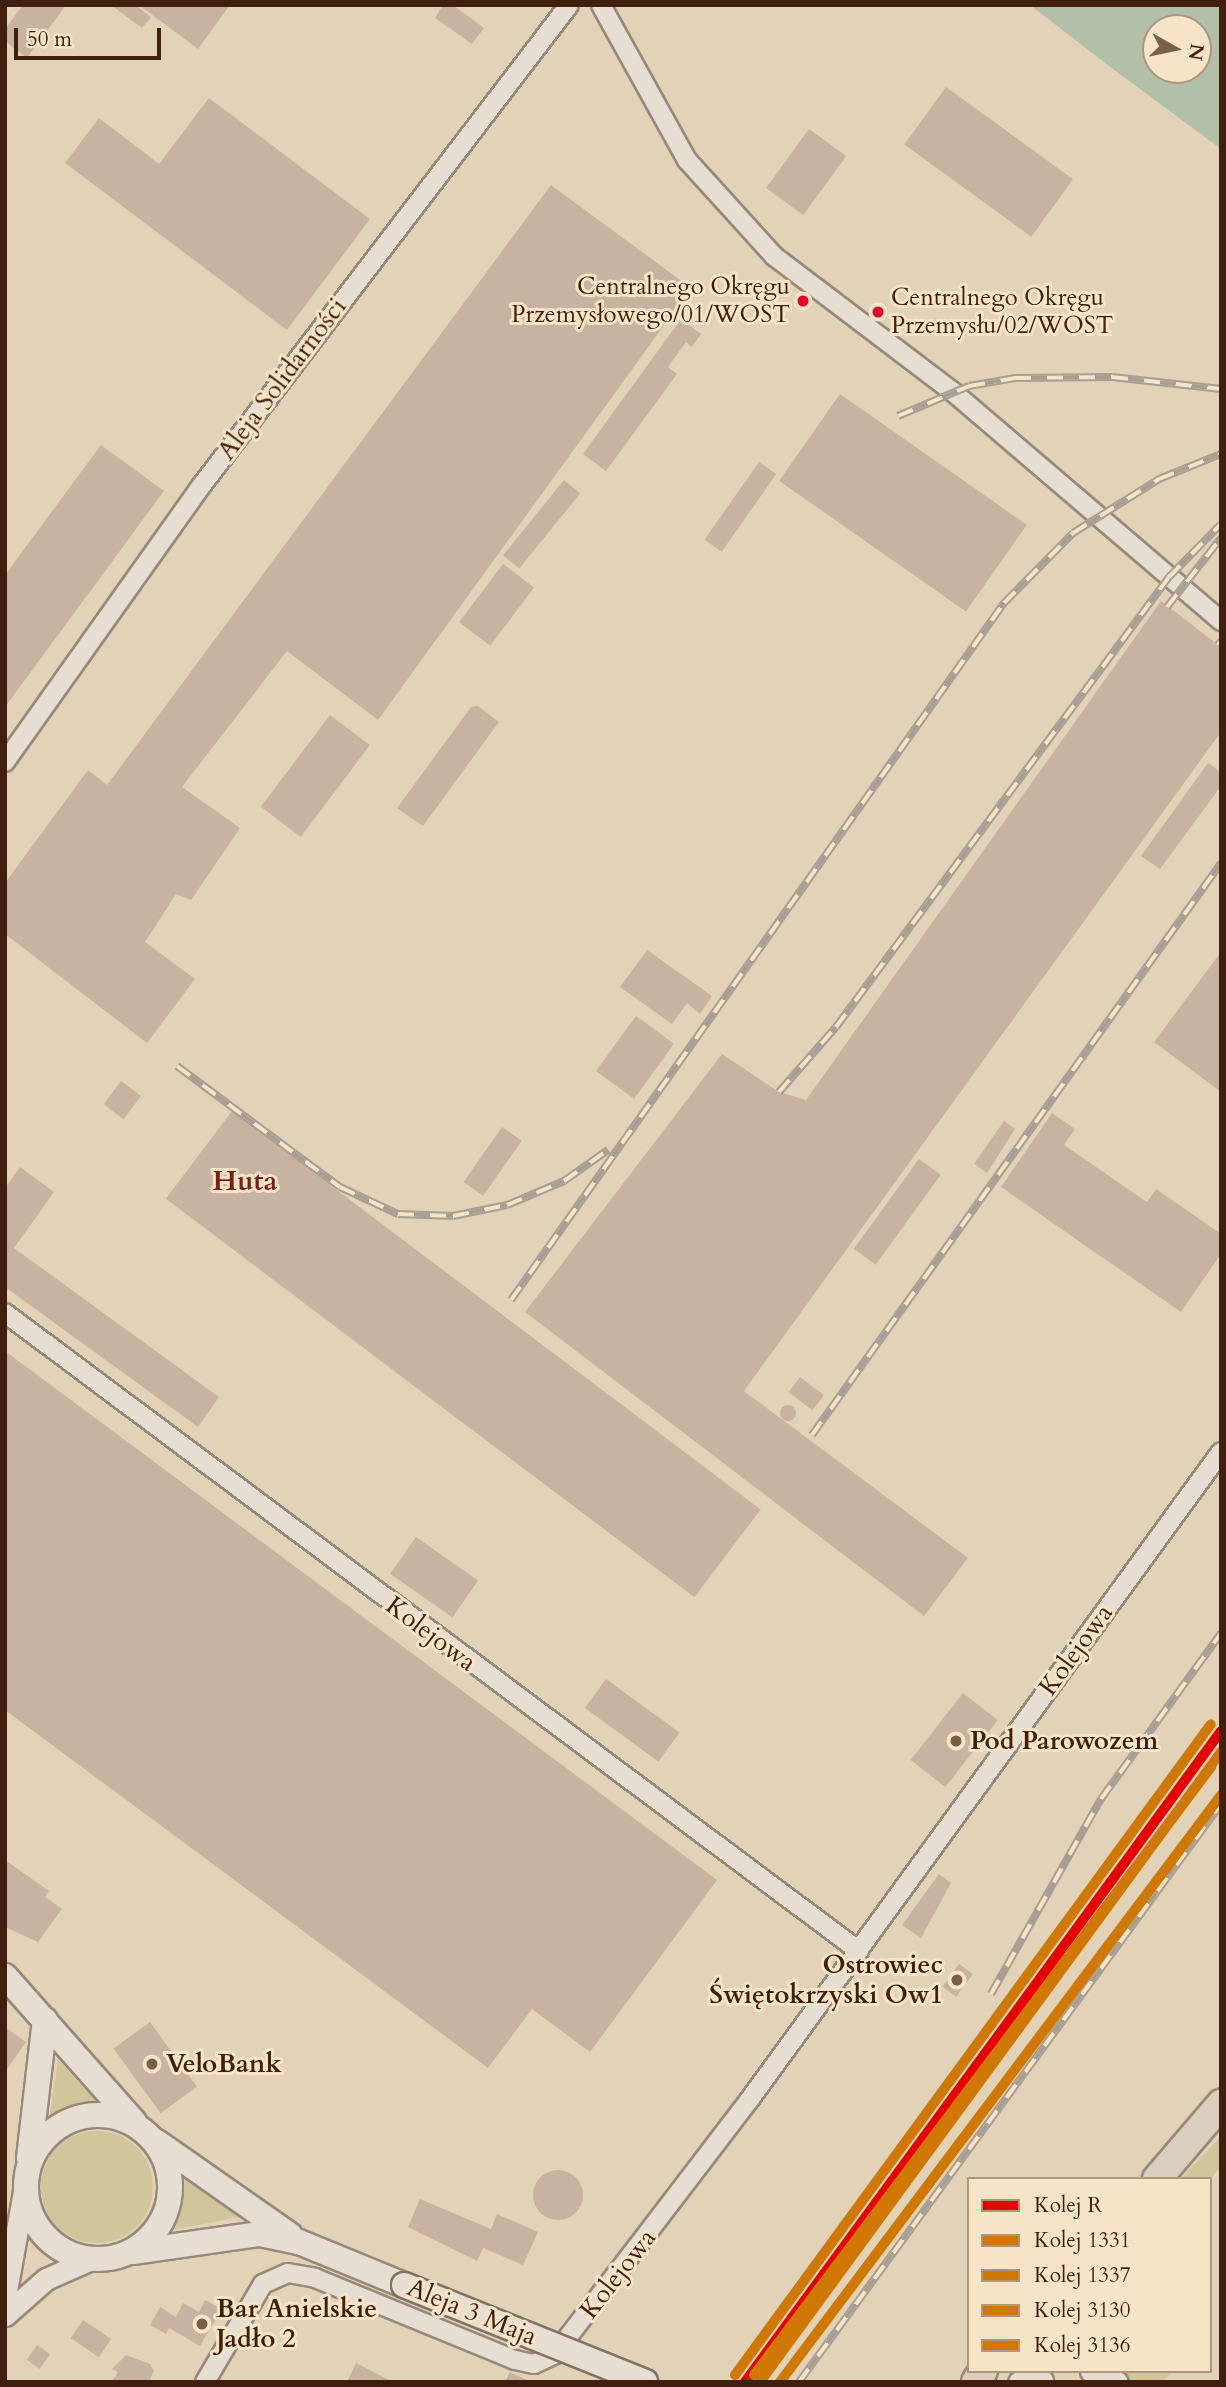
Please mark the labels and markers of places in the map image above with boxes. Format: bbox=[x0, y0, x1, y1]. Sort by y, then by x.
place label: Centralnego Okręgu Przemysłowego/01/WOST bbox=[511, 273, 790, 329]
place label: Centralnego Okręgu Przemysłu/02/WOST bbox=[891, 284, 1113, 340]
marker: Centralnego Okręgu Przemysłowego/01/WOST bbox=[796, 294, 810, 308]
marker: Centralnego Okręgu Przemysłu/02/WOST bbox=[871, 305, 885, 319]
place label: Pod Parowozem bbox=[970, 1725, 1158, 1757]
marker: Pod Parowozem bbox=[948, 1733, 964, 1749]
place label: Ostrowiec Świętokrzyski Ow1 bbox=[709, 1949, 943, 2010]
marker: Ostrowiec Świętokrzyski Ow1 bbox=[949, 1972, 965, 1988]
place label: VeloBank bbox=[166, 2048, 282, 2080]
marker: VeloBank bbox=[144, 2056, 160, 2072]
place label: Bar Anielskie Jadło 2 bbox=[216, 2293, 377, 2354]
marker: Bar Anielskie Jadło 2 bbox=[194, 2316, 210, 2332]

